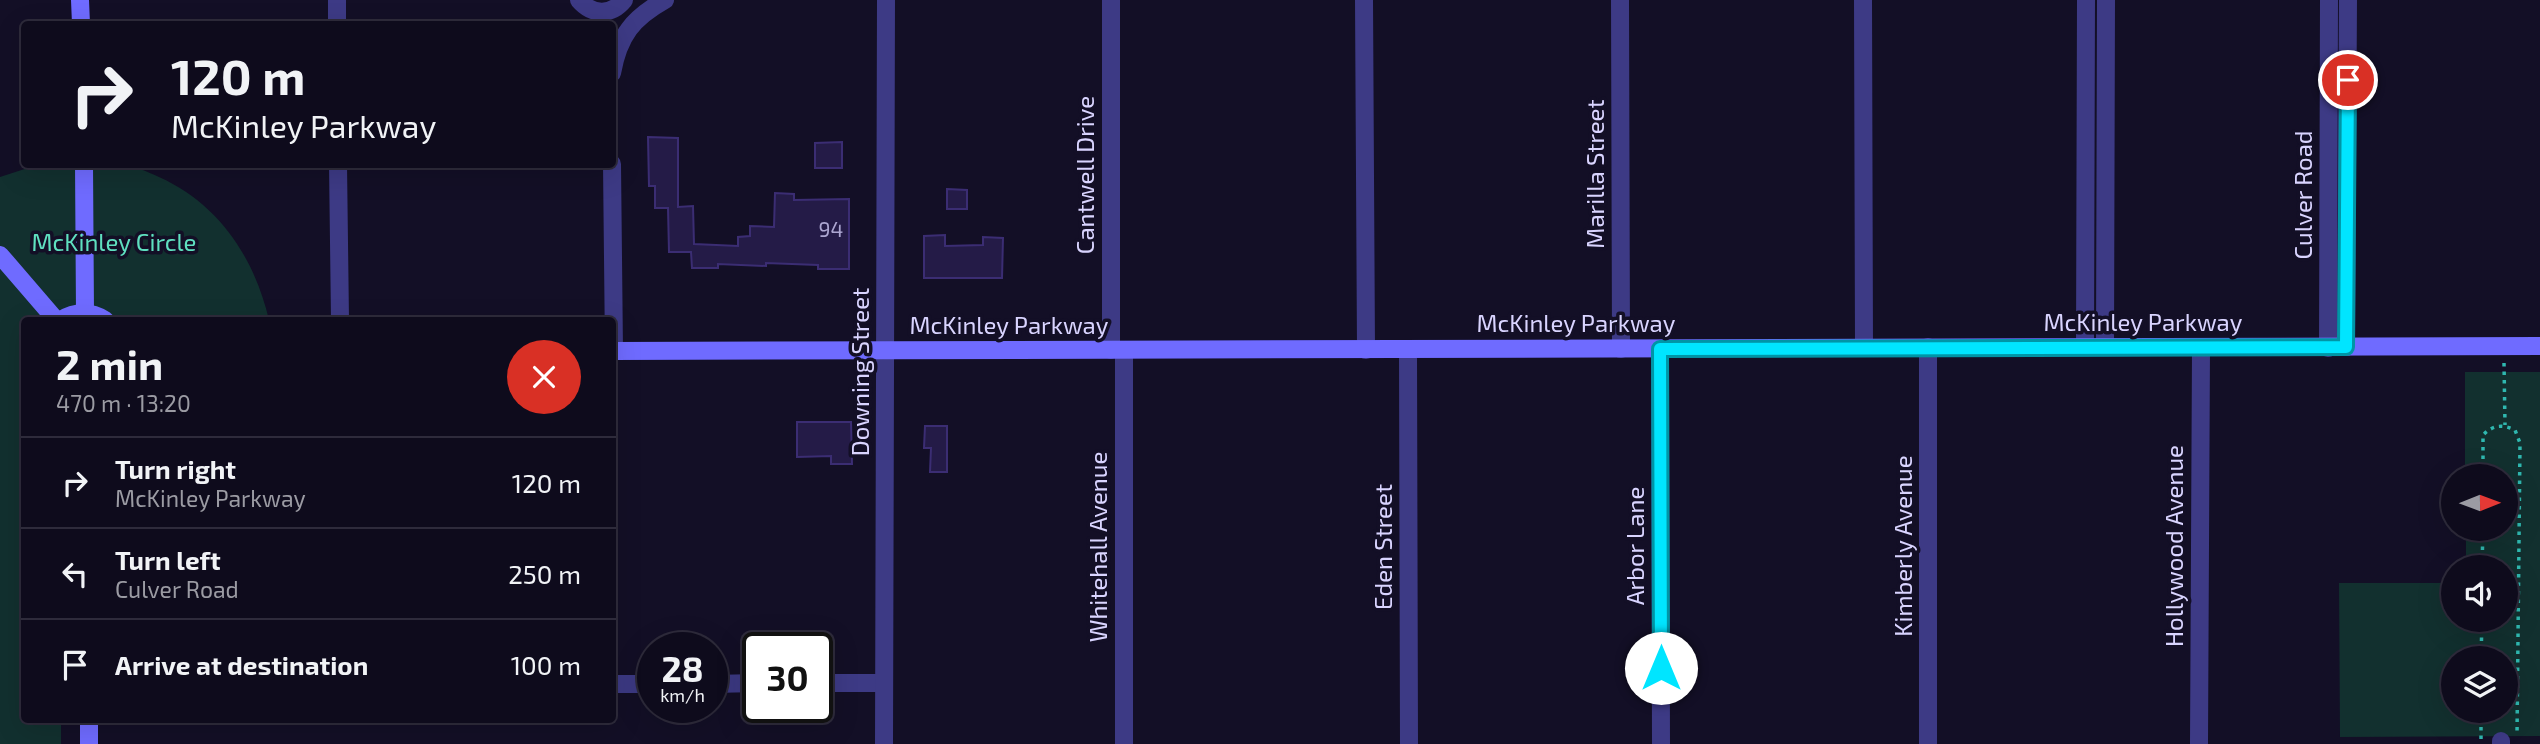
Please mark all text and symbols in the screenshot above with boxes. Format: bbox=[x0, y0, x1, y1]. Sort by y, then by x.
text: 120 m bbox=[171, 46, 305, 105]
icon: right bbox=[56, 49, 147, 140]
pin bbox=[2318, 50, 2378, 110]
icon: arrive bbox=[2329, 61, 2367, 99]
street label: Cantwell Drive bbox=[1070, 96, 1099, 254]
street label: Marilla Street bbox=[1580, 99, 1609, 249]
text: McKinley Parkway bbox=[171, 106, 436, 144]
street label: Culver Road bbox=[2288, 130, 2317, 260]
house number: 94 bbox=[819, 216, 843, 241]
park label: McKinley Circle bbox=[31, 227, 197, 256]
street label: Downing Street bbox=[845, 288, 874, 456]
street label: McKinley Parkway bbox=[2044, 307, 2243, 336]
street label: McKinley Parkway bbox=[1477, 308, 1676, 337]
street label: McKinley Parkway bbox=[910, 310, 1109, 339]
text: 2 min bbox=[56, 338, 163, 388]
button: close bbox=[507, 340, 581, 414]
text: 470 m · 13:20 bbox=[56, 389, 191, 417]
street label: Hollywood Avenue bbox=[2159, 445, 2188, 647]
street label: Whitehall Avenue bbox=[1083, 452, 1112, 642]
text: Turn right bbox=[115, 453, 236, 484]
street label: Kimberly Avenue bbox=[1888, 455, 1917, 637]
icon: right bbox=[56, 464, 94, 502]
north arrow bbox=[2441, 464, 2518, 541]
map controls bbox=[2441, 464, 2518, 723]
text: 120 m bbox=[512, 467, 581, 498]
text: McKinley Parkway bbox=[115, 484, 306, 512]
street label: Eden Street bbox=[1368, 484, 1397, 610]
street label: Arbor Lane bbox=[1620, 487, 1649, 605]
text: Turn left bbox=[115, 544, 221, 575]
icon: left bbox=[56, 555, 94, 593]
button: sound bbox=[2441, 555, 2518, 632]
text: 250 m bbox=[508, 558, 581, 589]
text: Culver Road bbox=[115, 575, 239, 603]
position arrow bbox=[1624, 631, 1698, 705]
speed limit sign: 30 bbox=[742, 632, 833, 723]
icon: arrive bbox=[56, 646, 94, 684]
button: layers bbox=[2441, 646, 2518, 723]
text: 28 bbox=[661, 647, 704, 689]
text: Arrive at destination bbox=[115, 649, 368, 680]
text: 100 m bbox=[511, 649, 581, 680]
text: km/h bbox=[660, 684, 705, 706]

